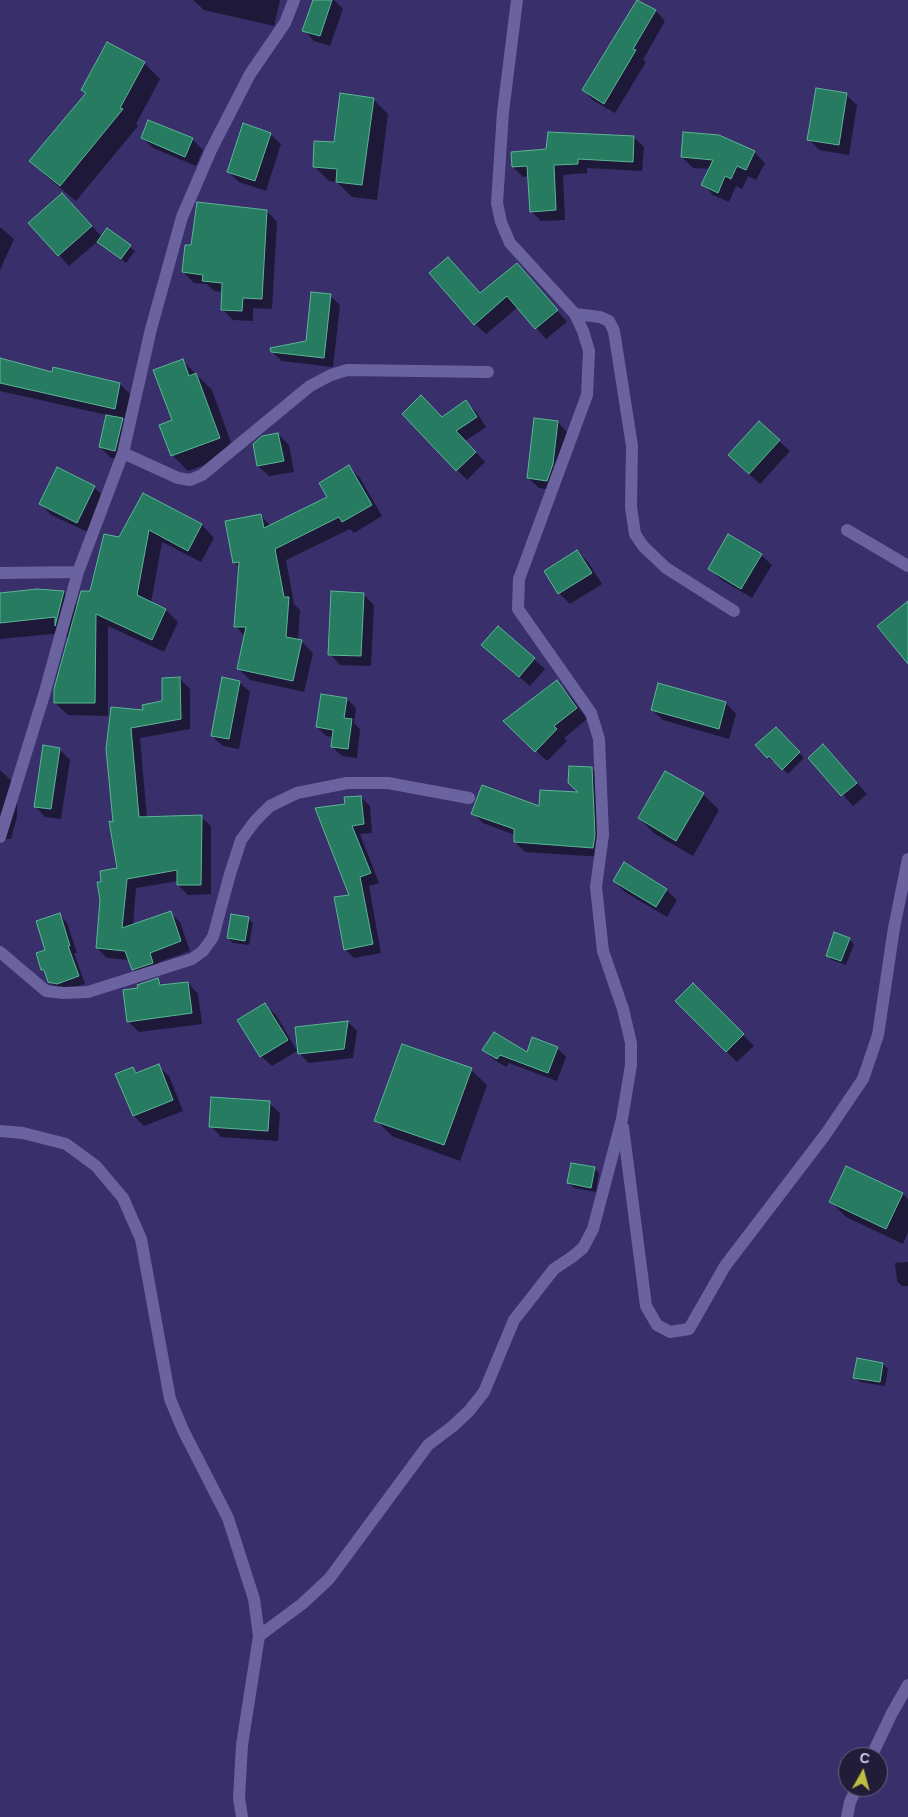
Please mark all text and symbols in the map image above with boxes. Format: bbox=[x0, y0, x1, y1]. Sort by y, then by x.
north arrow bbox=[838, 1747, 888, 1797]
text: С bbox=[859, 1750, 871, 1767]

